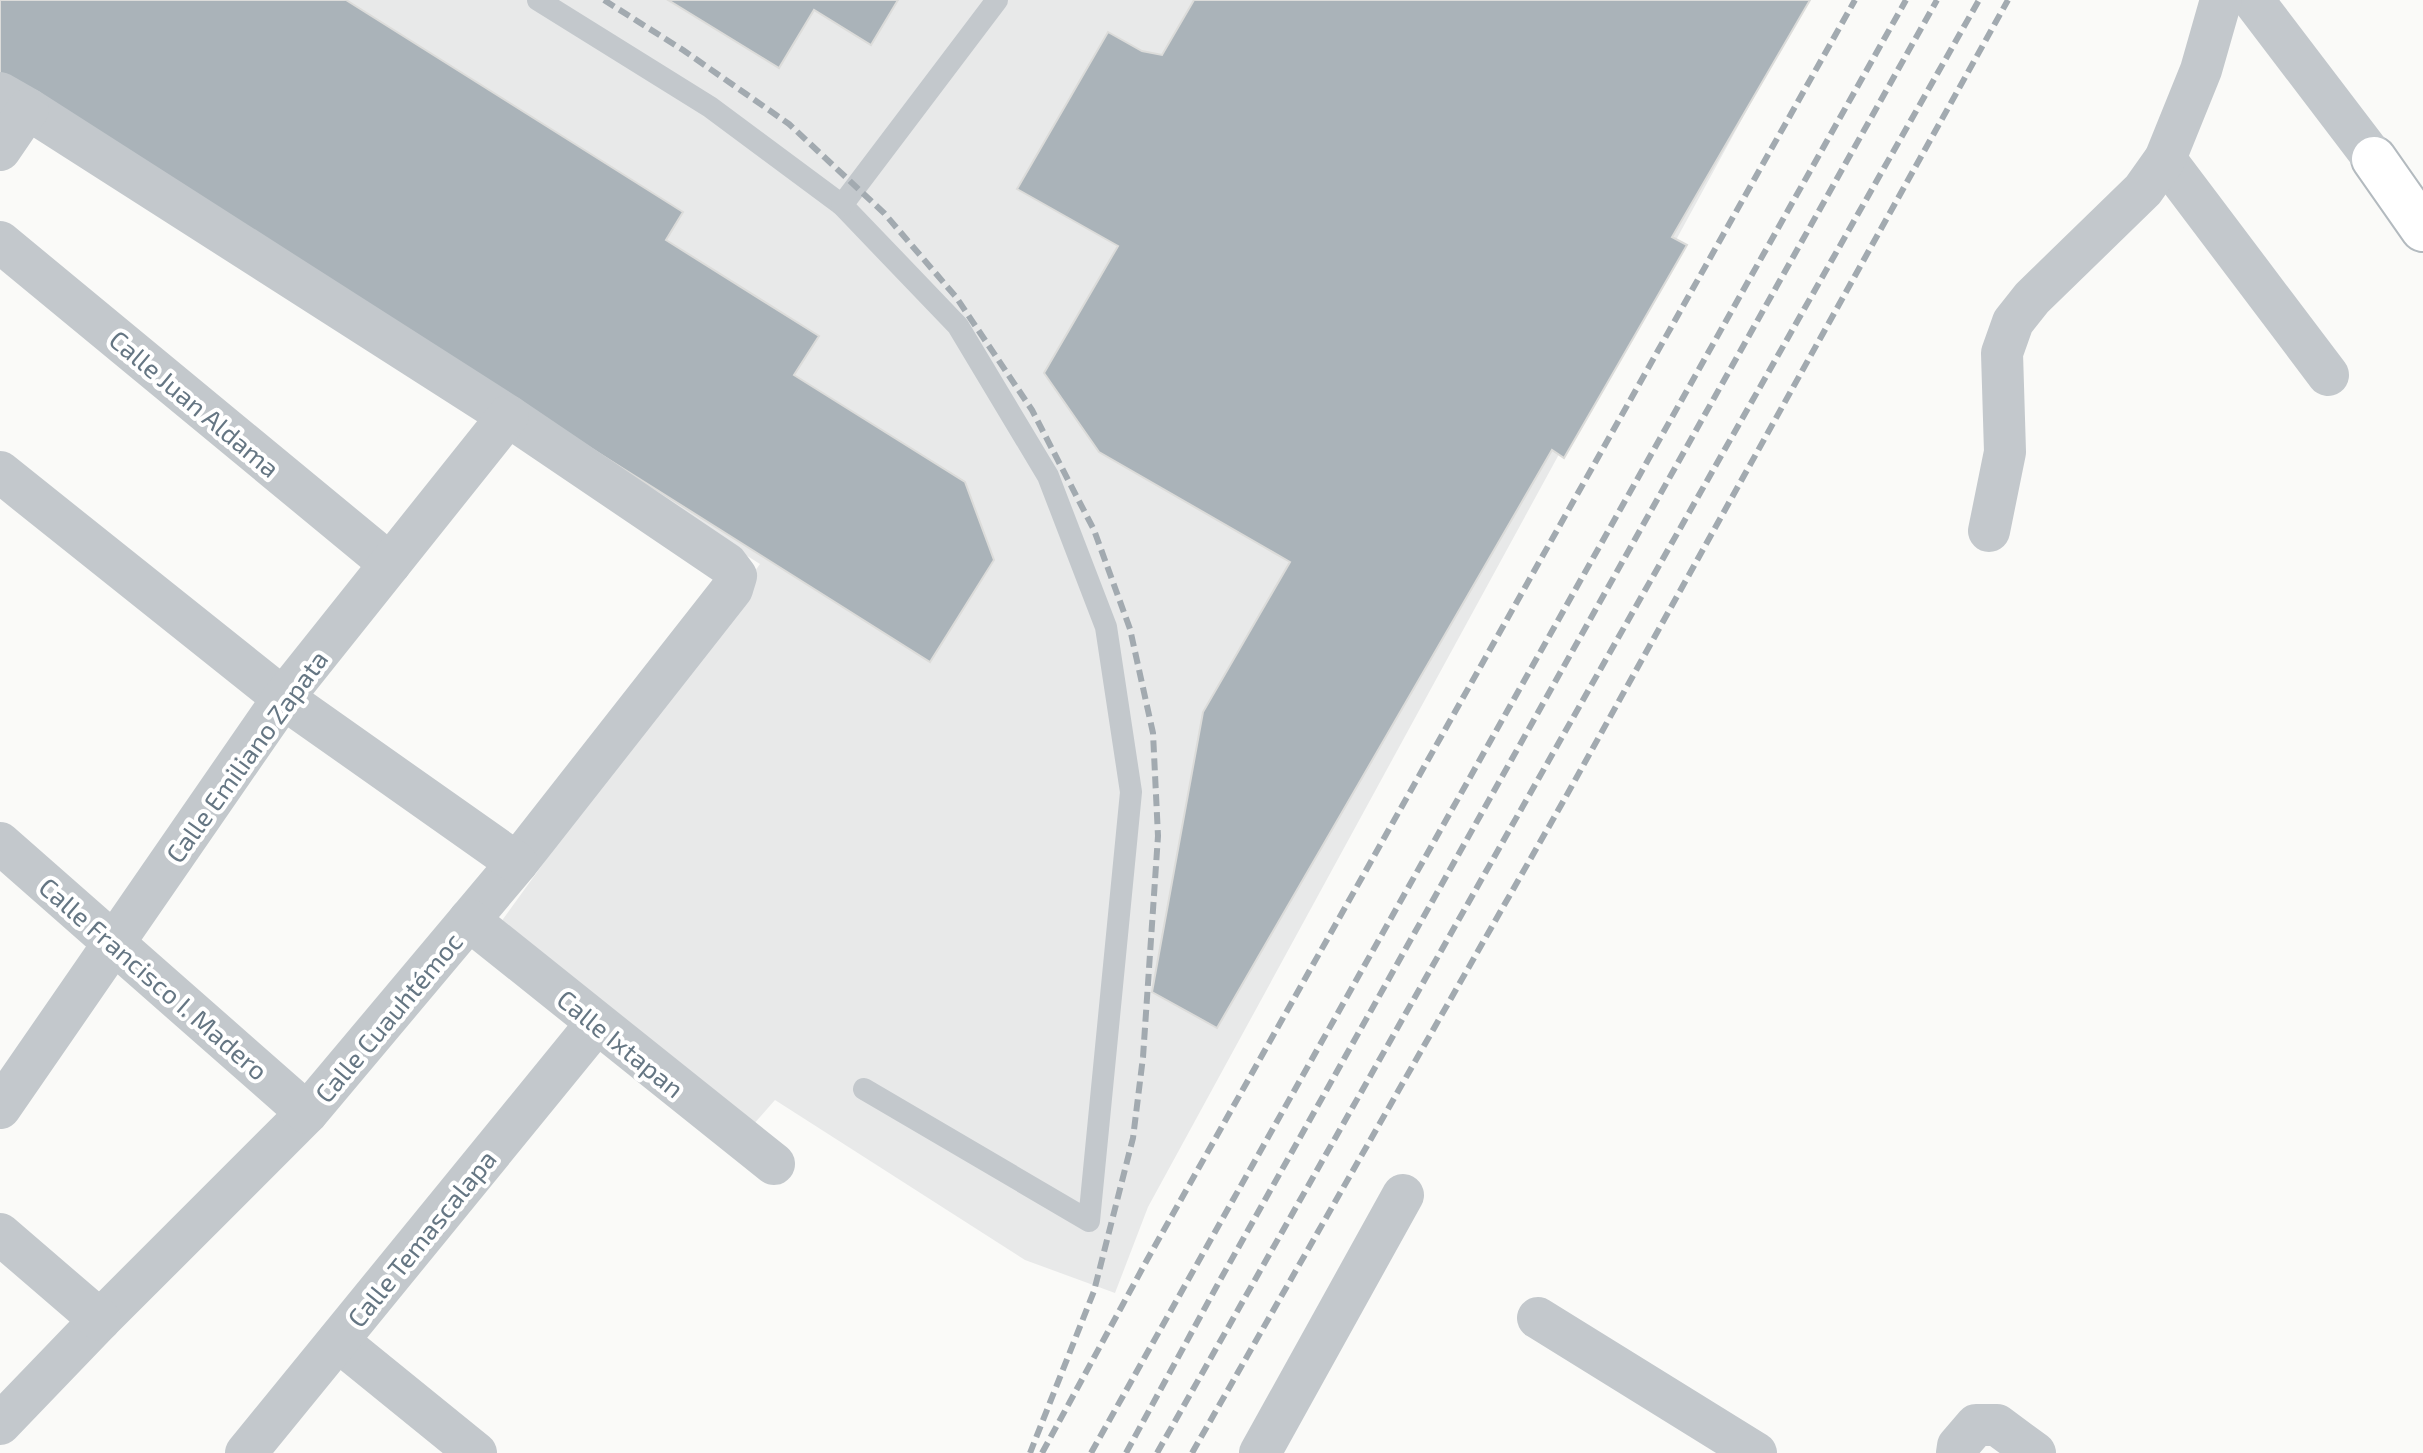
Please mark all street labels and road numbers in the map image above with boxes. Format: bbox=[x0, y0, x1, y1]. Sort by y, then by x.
street label: Calle Juan Aldama bbox=[104, 323, 286, 483]
street label: Calle Emiliano Zapata bbox=[159, 644, 333, 868]
street label: Calle Francisco I. Madero bbox=[33, 870, 275, 1086]
street label: Calle Cuauhtémoc bbox=[308, 926, 468, 1108]
street label: Calle Ixtapan bbox=[552, 983, 690, 1103]
street label: Calle Temascalapa bbox=[340, 1143, 502, 1333]

